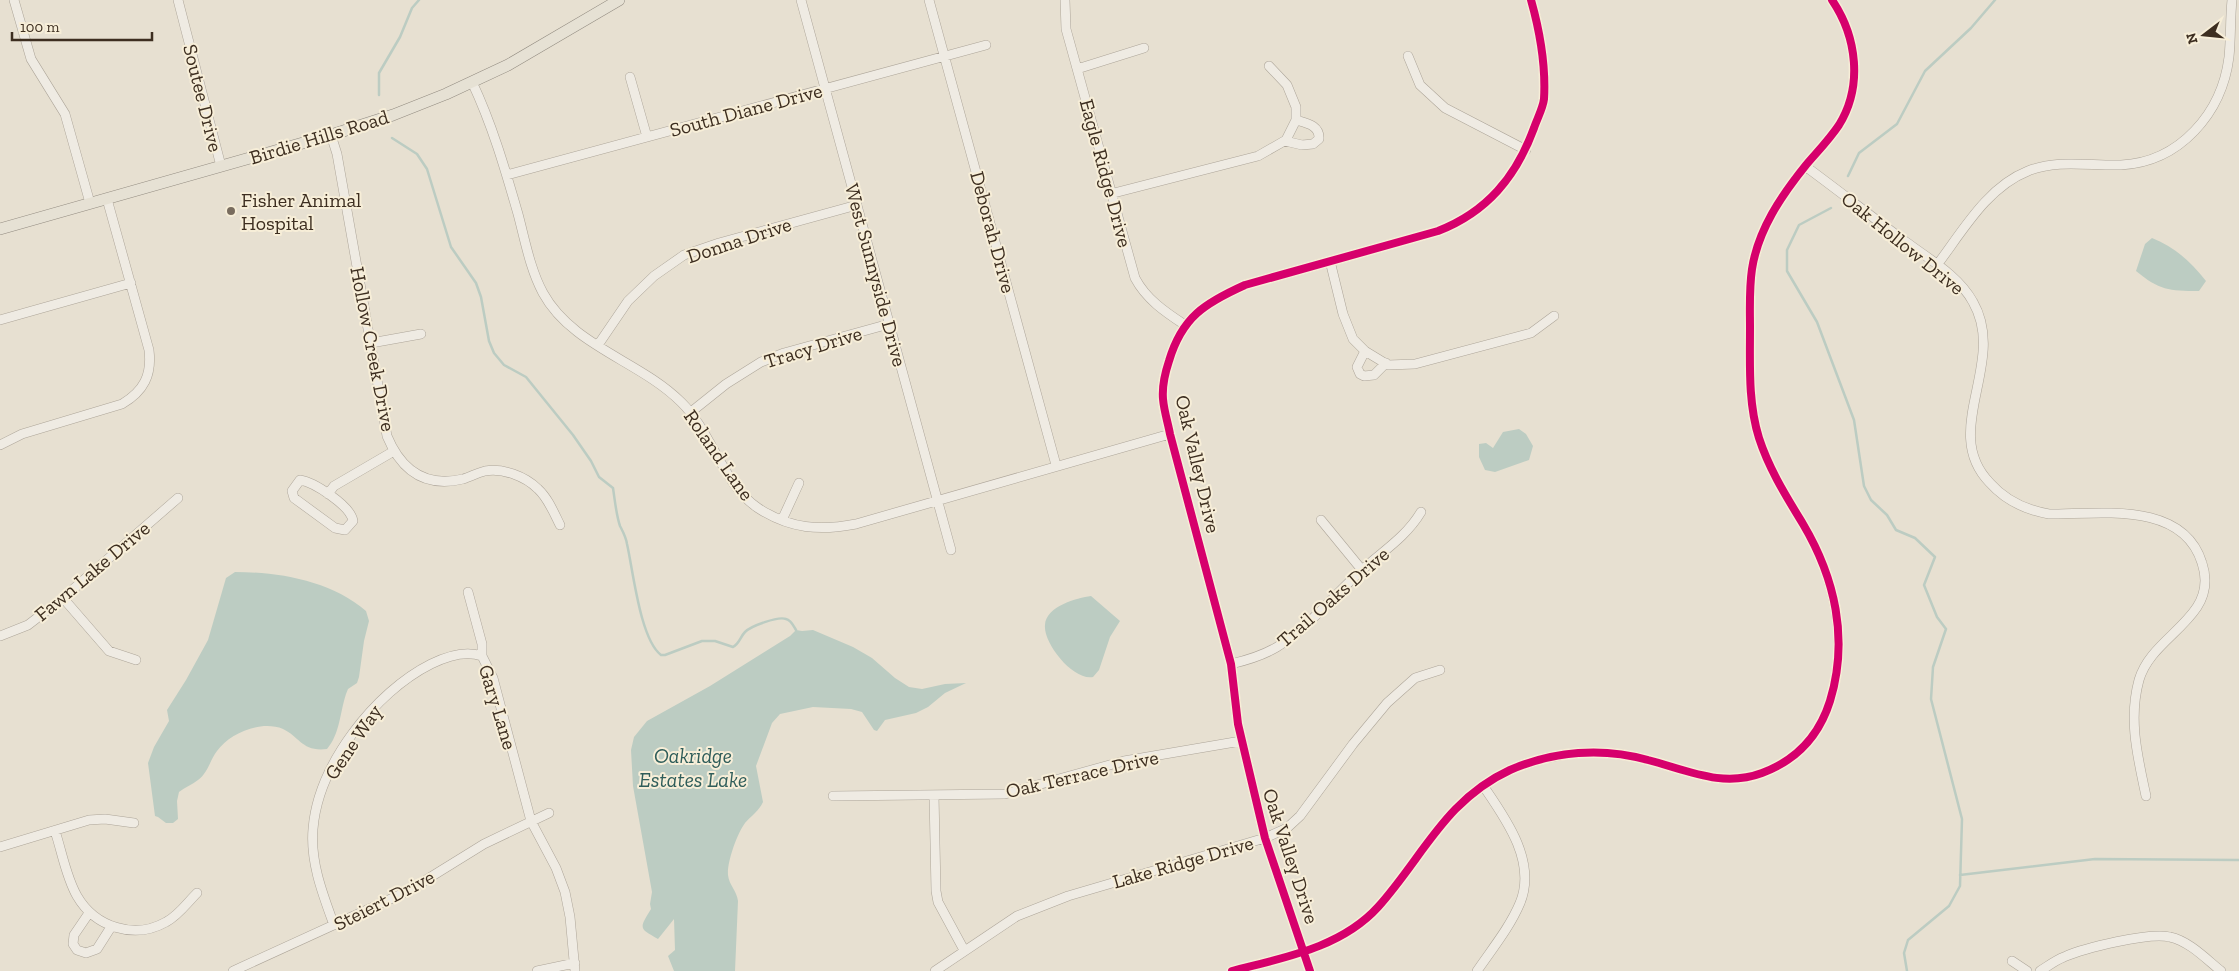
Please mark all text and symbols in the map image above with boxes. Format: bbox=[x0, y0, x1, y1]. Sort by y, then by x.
scale bar bbox=[12, 10, 152, 42]
north arrow bbox=[2179, 10, 2229, 60]
text: 100 m bbox=[20, 18, 59, 36]
text: N bbox=[2182, 31, 2202, 46]
street label: Soutee Drive bbox=[178, 42, 228, 154]
street label: South Diane Drive bbox=[667, 78, 825, 142]
street label: Eagle Ridge Drive bbox=[1075, 96, 1137, 250]
street label: Birdie Hills Road bbox=[247, 104, 391, 170]
street label: Deborah Drive bbox=[965, 168, 1021, 296]
street label: West Sunnyside Drive bbox=[840, 181, 912, 369]
street label: Oak Hollow Drive bbox=[1837, 186, 1969, 300]
place label: Fisher Animal Hospital bbox=[241, 188, 361, 235]
marker: Fisher Animal Hospital bbox=[225, 205, 237, 217]
street label: Donna Drive bbox=[684, 212, 794, 268]
street label: Hollow Creek Drive bbox=[345, 265, 401, 433]
street label: Tracy Drive bbox=[761, 321, 865, 373]
street label: Oak Valley Drive bbox=[1170, 393, 1226, 535]
street label: Roland Lane bbox=[679, 405, 759, 505]
street label: Fawn Lake Drive bbox=[29, 516, 155, 626]
street label: Trail Oaks Drive bbox=[1272, 542, 1394, 652]
street label: Gary Lane bbox=[474, 662, 522, 752]
street label: Gene Way bbox=[319, 699, 387, 784]
water label: Oakridge Estates Lake bbox=[639, 743, 747, 792]
street label: Oak Terrace Drive bbox=[1003, 745, 1161, 803]
street label: Oak Valley Drive bbox=[1258, 785, 1324, 927]
street label: Lake Ridge Drive bbox=[1110, 830, 1256, 894]
street label: Steiert Drive bbox=[330, 864, 438, 936]

